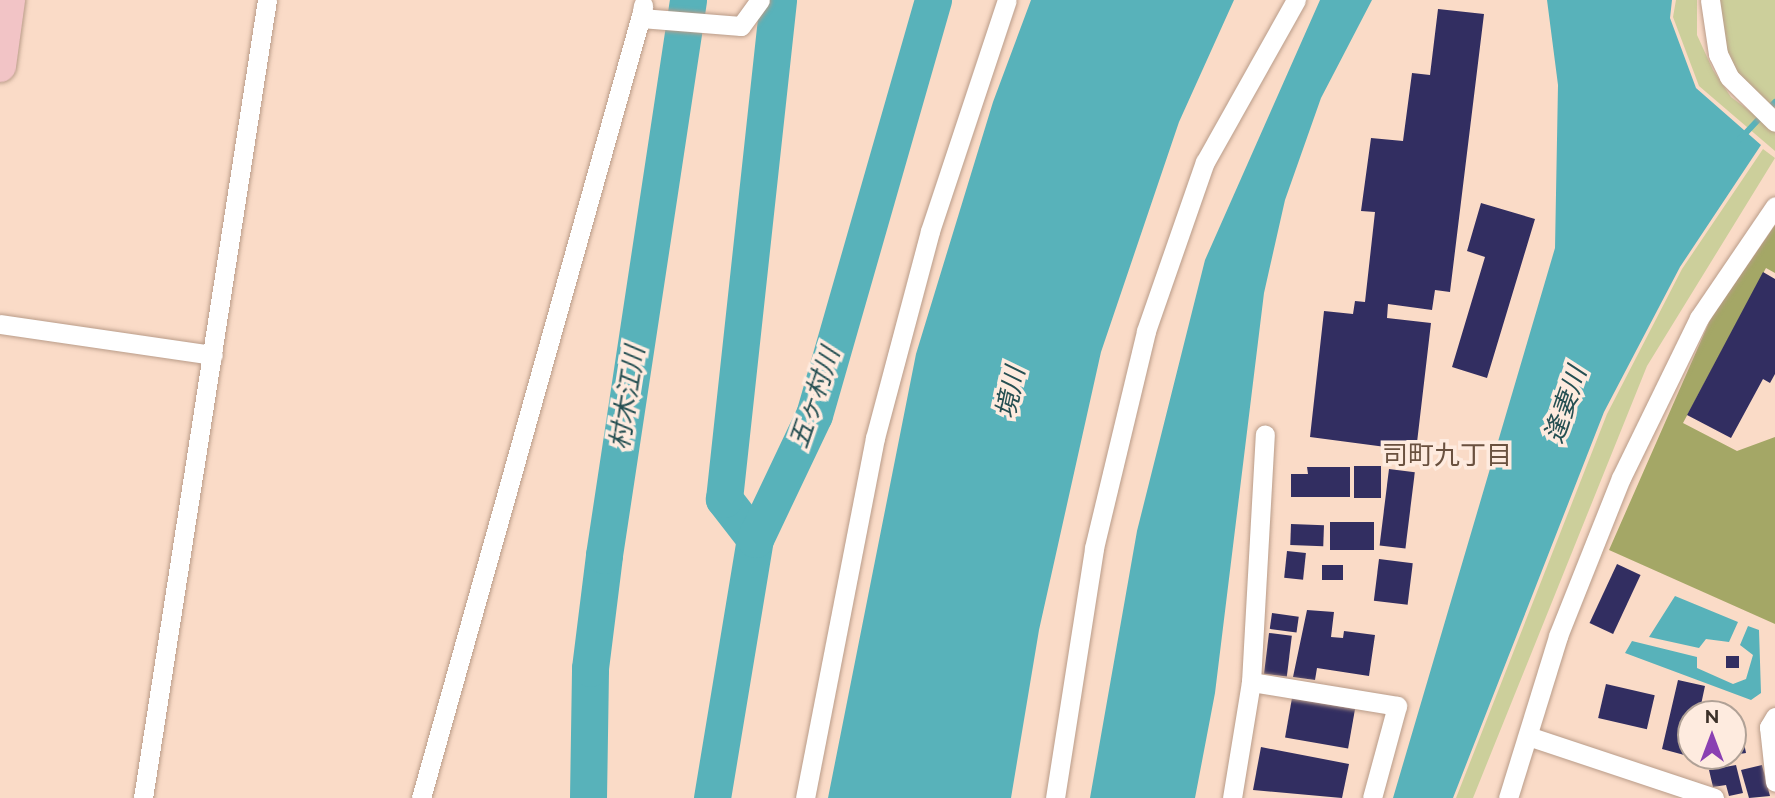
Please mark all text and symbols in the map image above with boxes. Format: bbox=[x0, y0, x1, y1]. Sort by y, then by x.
water label: 村木江川 bbox=[604, 344, 652, 452]
water label: 五ヶ村川 bbox=[783, 344, 847, 452]
water label: 逢妻川 bbox=[1539, 363, 1593, 447]
water label: 境川 bbox=[990, 364, 1032, 422]
district label: 司町九丁目 bbox=[1382, 440, 1512, 472]
north arrow bbox=[1677, 700, 1747, 770]
text: N bbox=[1705, 705, 1719, 727]

